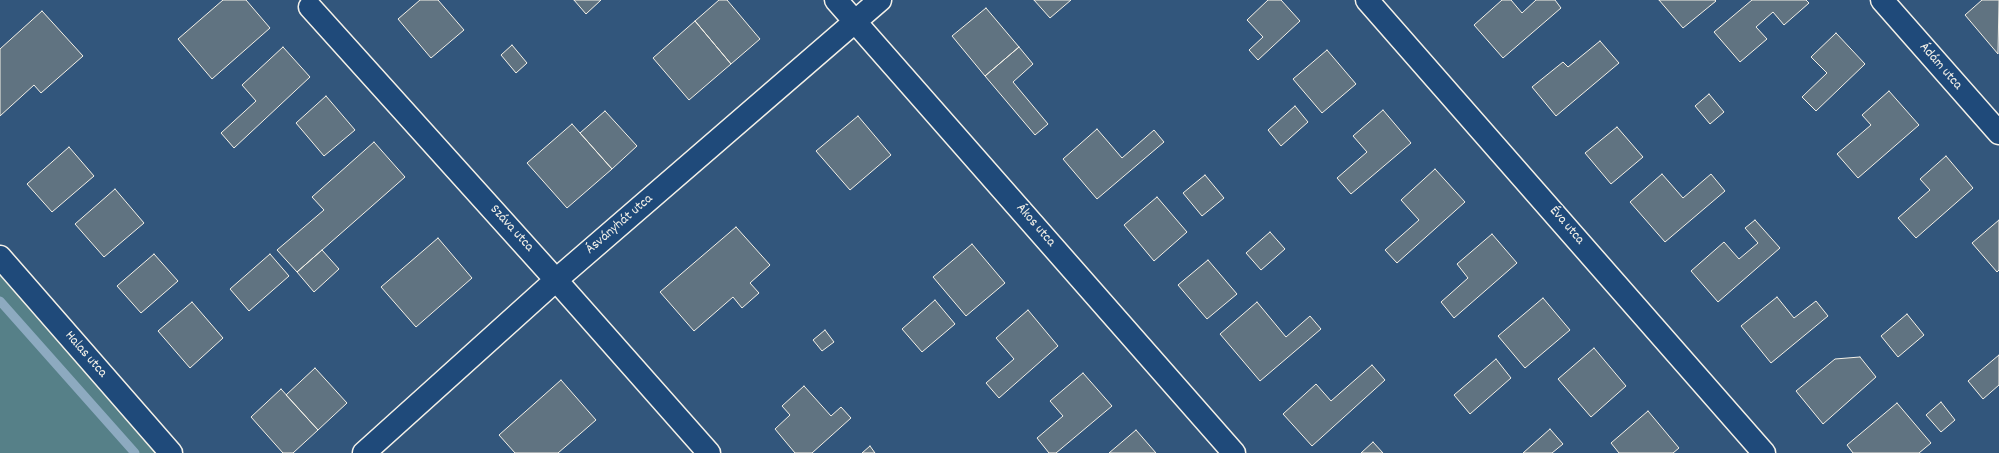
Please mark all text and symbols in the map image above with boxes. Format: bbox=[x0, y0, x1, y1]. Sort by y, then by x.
street label: Ádám utca bbox=[1915, 40, 1965, 94]
street label: Ásványhát utca bbox=[583, 191, 657, 259]
street label: Ákos utca bbox=[1012, 201, 1058, 251]
street label: Száva utca bbox=[486, 202, 536, 256]
street label: Éva utca bbox=[1545, 203, 1587, 249]
street label: Halas utca bbox=[60, 328, 110, 382]

